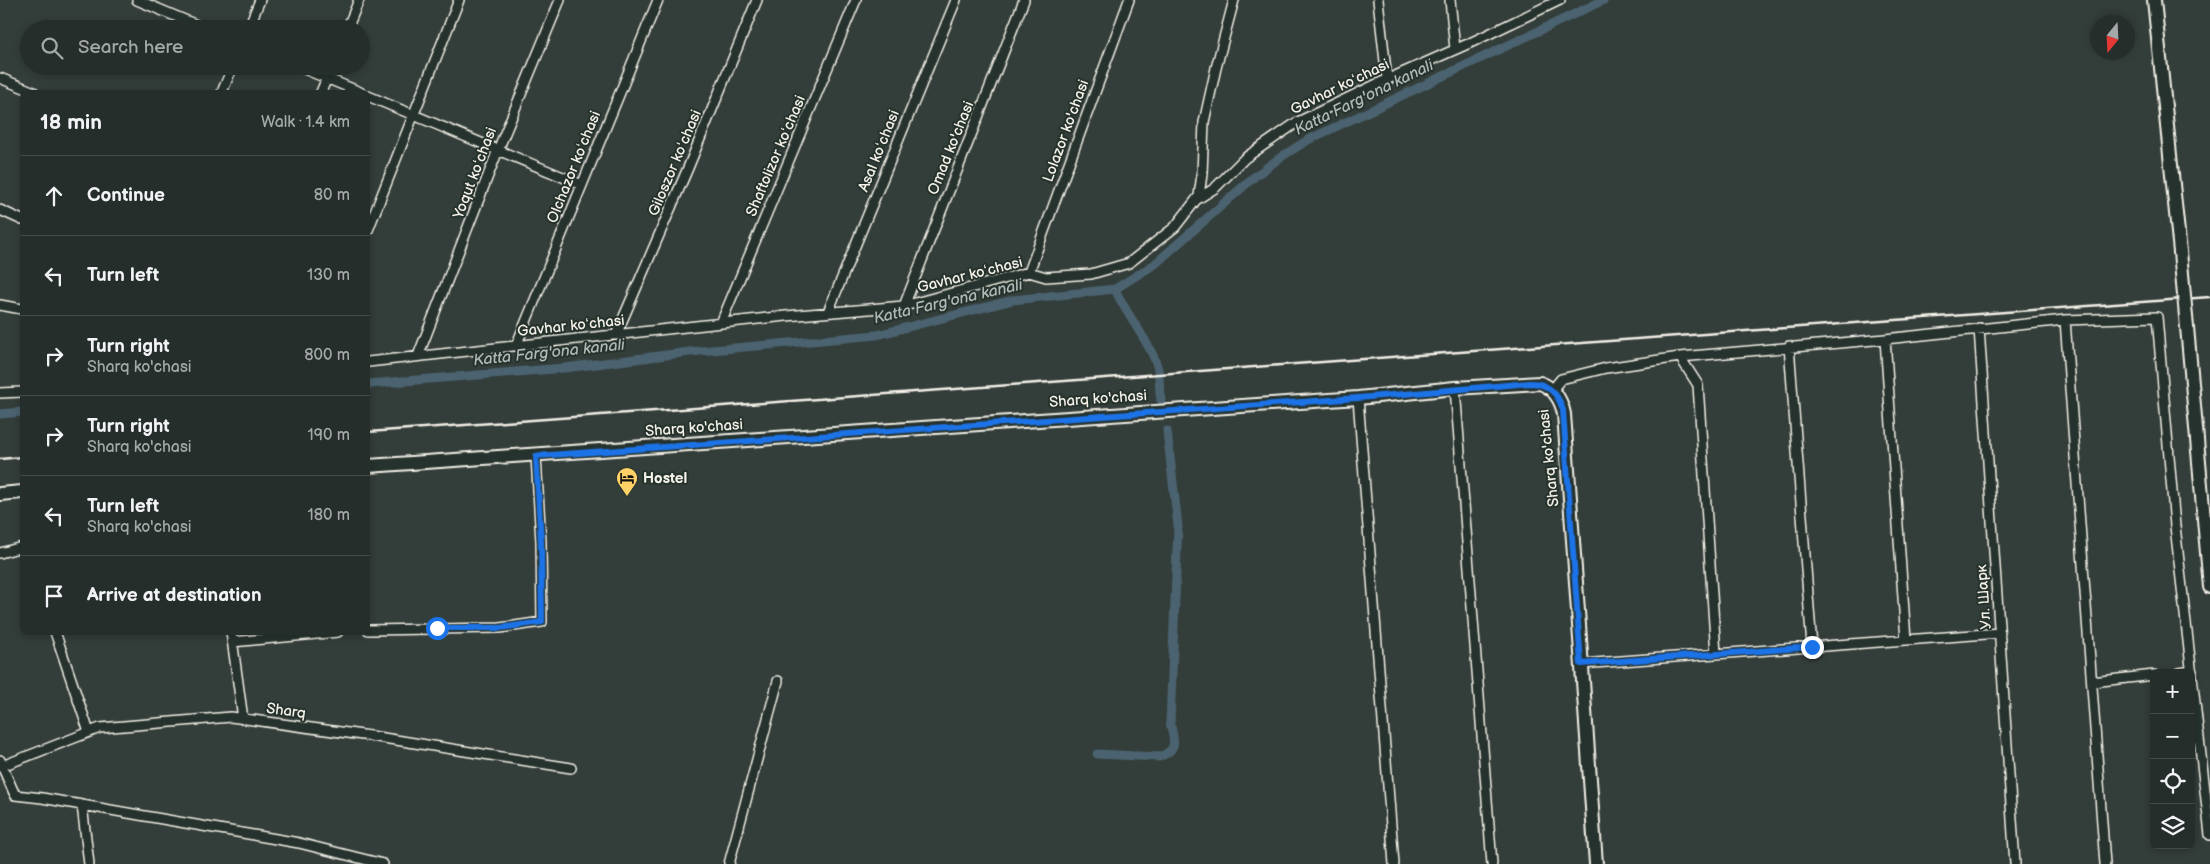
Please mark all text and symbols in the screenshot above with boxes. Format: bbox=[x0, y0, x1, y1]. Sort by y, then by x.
north arrow bbox=[2090, 15, 2135, 60]
search box bbox=[20, 20, 370, 75]
icon: search bbox=[38, 34, 66, 62]
text: Search here bbox=[78, 36, 183, 59]
street label: Gavhar koʻchasi bbox=[1287, 55, 1393, 119]
water label: Katta Farg'ona kanali bbox=[1292, 55, 1438, 140]
street label: Lolazor ko'chasi bbox=[1039, 77, 1093, 185]
street label: Shaftolizor koʻchasi bbox=[742, 93, 810, 219]
street label: Omad ko'chasi bbox=[924, 98, 978, 198]
street label: Giloszor koʻchasi bbox=[644, 107, 706, 219]
street label: Asal koʻchasi bbox=[854, 107, 904, 195]
street label: Olchazor koʻchasi bbox=[543, 108, 605, 226]
text: 18 min bbox=[40, 110, 102, 135]
text: Walk · 1.4 km bbox=[261, 113, 350, 132]
street label: Yoqut koʻchasi bbox=[448, 125, 501, 222]
icon: ahead bbox=[40, 182, 68, 210]
text: Continue bbox=[87, 184, 165, 207]
text: 80 m bbox=[314, 186, 350, 205]
street label: Gavhar koʻchasi bbox=[915, 253, 1025, 297]
icon: left bbox=[40, 262, 68, 290]
text: Turn left bbox=[87, 264, 159, 287]
text: 130 m bbox=[307, 266, 350, 285]
water label: Katta Farg'ona kanali bbox=[872, 275, 1026, 328]
street label: Gavhar koʻchasi bbox=[516, 311, 626, 341]
text: Turn right bbox=[87, 335, 170, 358]
water label: Katta Farg'ona kanali bbox=[472, 335, 627, 370]
icon: right bbox=[40, 342, 68, 370]
text: 800 m bbox=[304, 346, 350, 365]
text: Sharq ko'chasi bbox=[87, 358, 192, 377]
street label: Sharq ko'chasi bbox=[1048, 386, 1148, 412]
street label: Sharq ko'chasi bbox=[1534, 408, 1564, 508]
text: Turn right bbox=[87, 415, 170, 438]
street label: Sharq ko'chasi bbox=[644, 415, 744, 441]
icon: right bbox=[40, 422, 68, 450]
text: 190 m bbox=[308, 426, 350, 445]
text: Sharq ko'chasi bbox=[87, 438, 192, 457]
hotel icon: Hostel bbox=[615, 466, 639, 497]
place label: Hostel bbox=[643, 469, 687, 488]
text: Turn left bbox=[87, 495, 159, 518]
icon: left bbox=[40, 502, 68, 530]
text: 180 m bbox=[308, 506, 350, 525]
text: Sharq ko'chasi bbox=[87, 518, 192, 537]
street label: Ул. Шарк bbox=[1972, 564, 1996, 630]
icon: arrive bbox=[40, 582, 68, 610]
text: Arrive at destination bbox=[87, 584, 262, 607]
route start bbox=[426, 617, 449, 640]
route end bbox=[1801, 636, 1824, 659]
map controls bbox=[2150, 669, 2195, 849]
button: + bbox=[2150, 669, 2195, 714]
street label: Sharq bbox=[265, 699, 307, 723]
button: − bbox=[2150, 714, 2195, 759]
button: locate bbox=[2150, 759, 2195, 804]
button: layers bbox=[2150, 804, 2195, 849]

